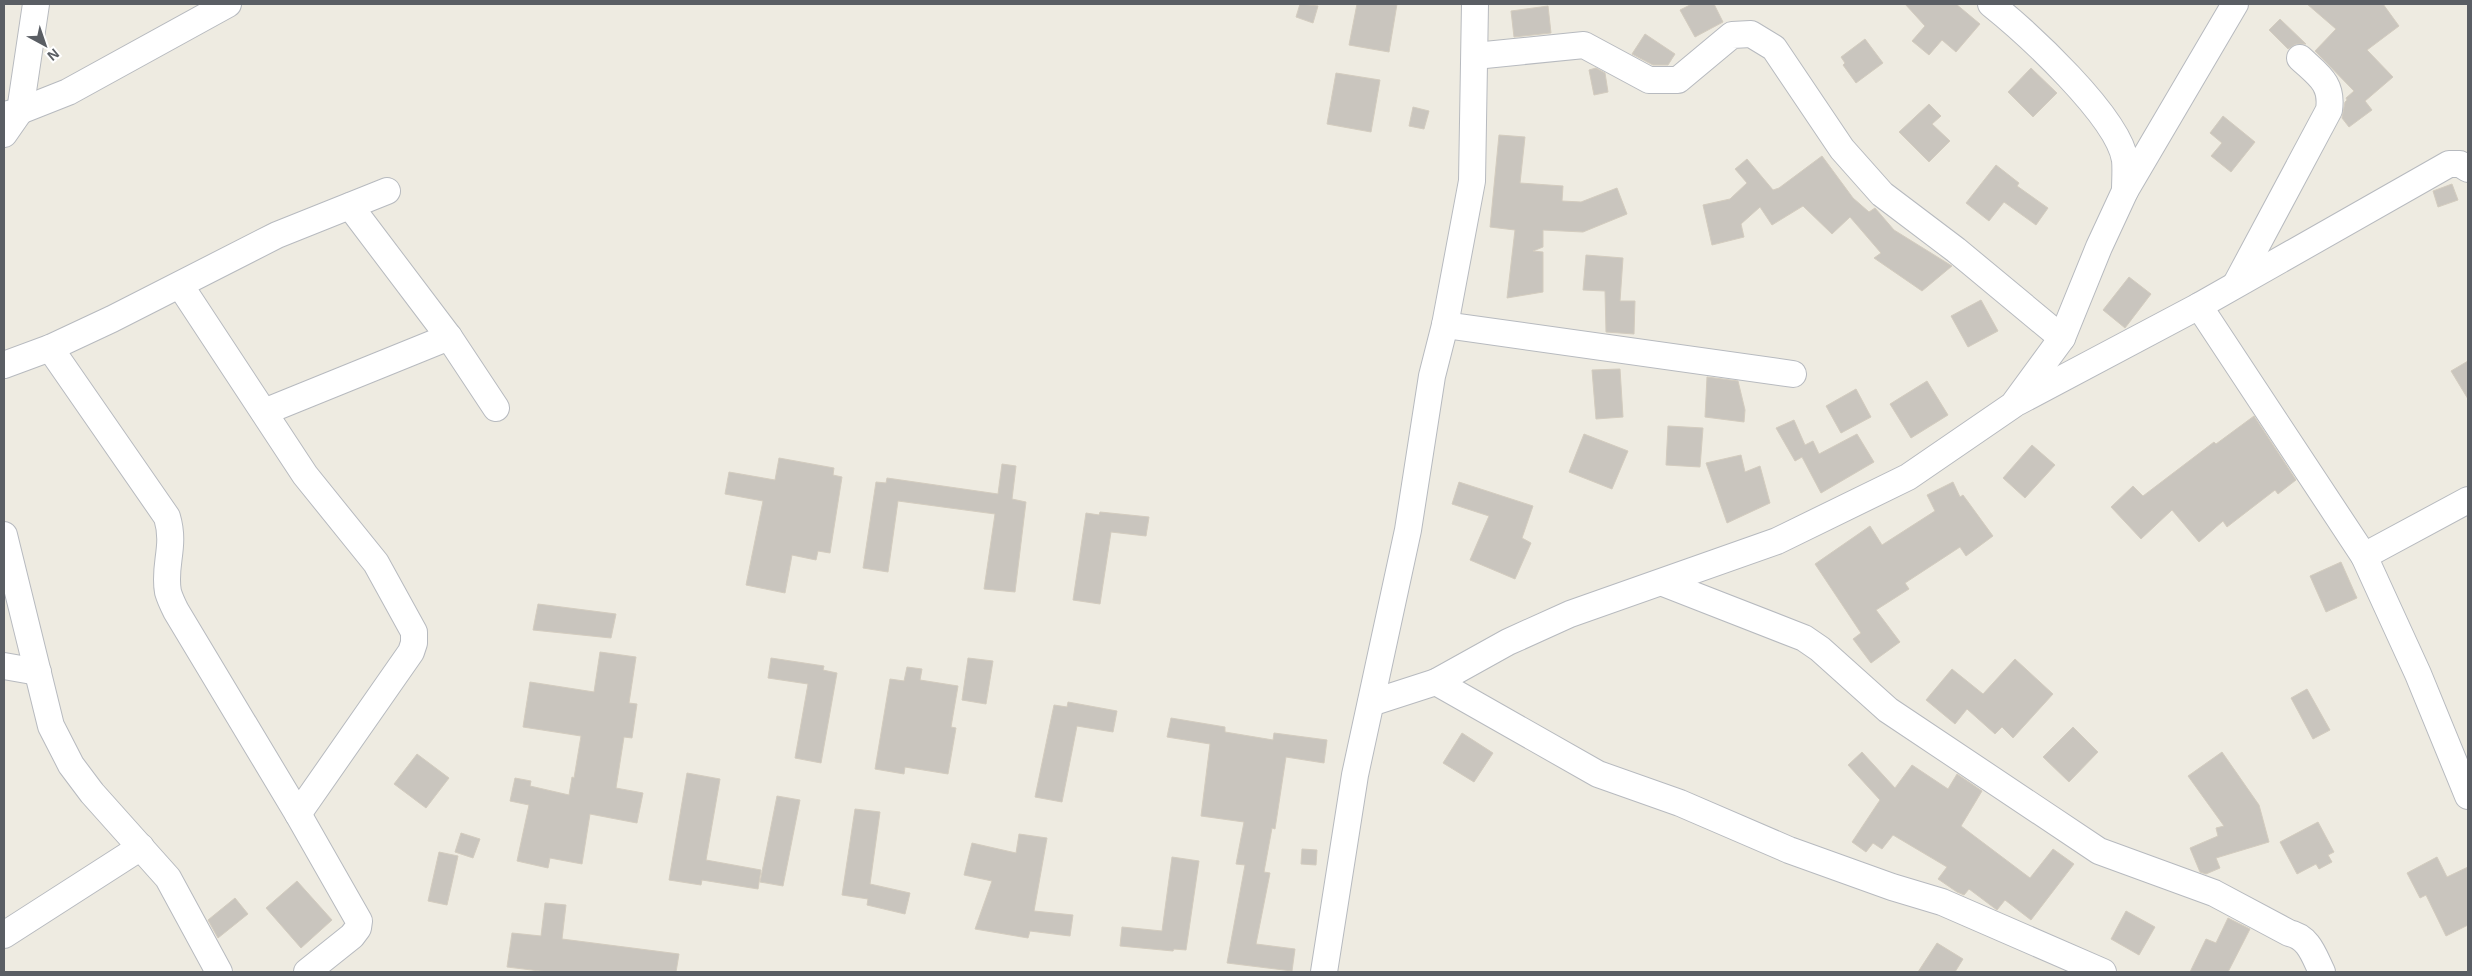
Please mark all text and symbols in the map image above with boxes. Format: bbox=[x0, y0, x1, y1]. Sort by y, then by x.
north arrow bbox=[20, 20, 70, 70]
text: N bbox=[44, 46, 62, 64]

